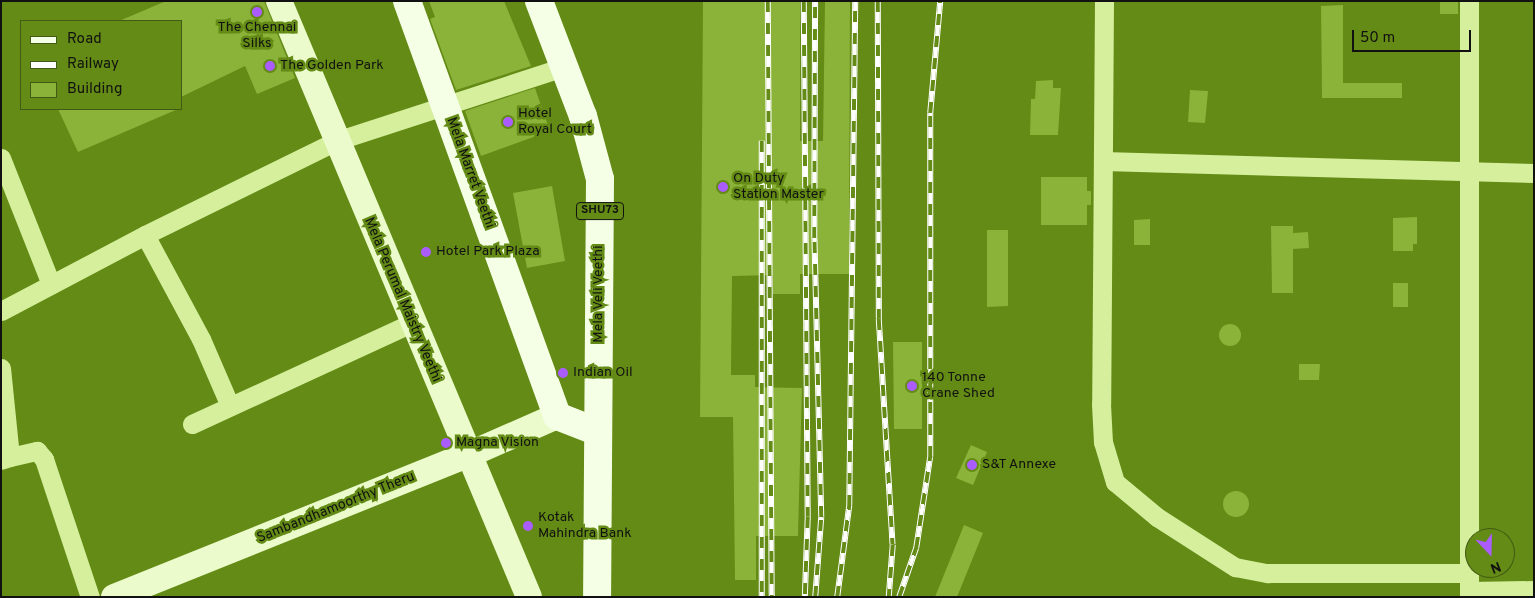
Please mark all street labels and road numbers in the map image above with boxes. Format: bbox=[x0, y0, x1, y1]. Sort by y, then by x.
street label: Mela Marret Veethi bbox=[442, 115, 498, 231]
road number: SHU73 bbox=[575, 202, 625, 220]
street label: Mela Perumal Maistry Veethi bbox=[360, 215, 444, 385]
street label: Mela Veli Veethi bbox=[591, 245, 607, 343]
street label: Sambandhamoorthy Theru bbox=[254, 469, 418, 547]

